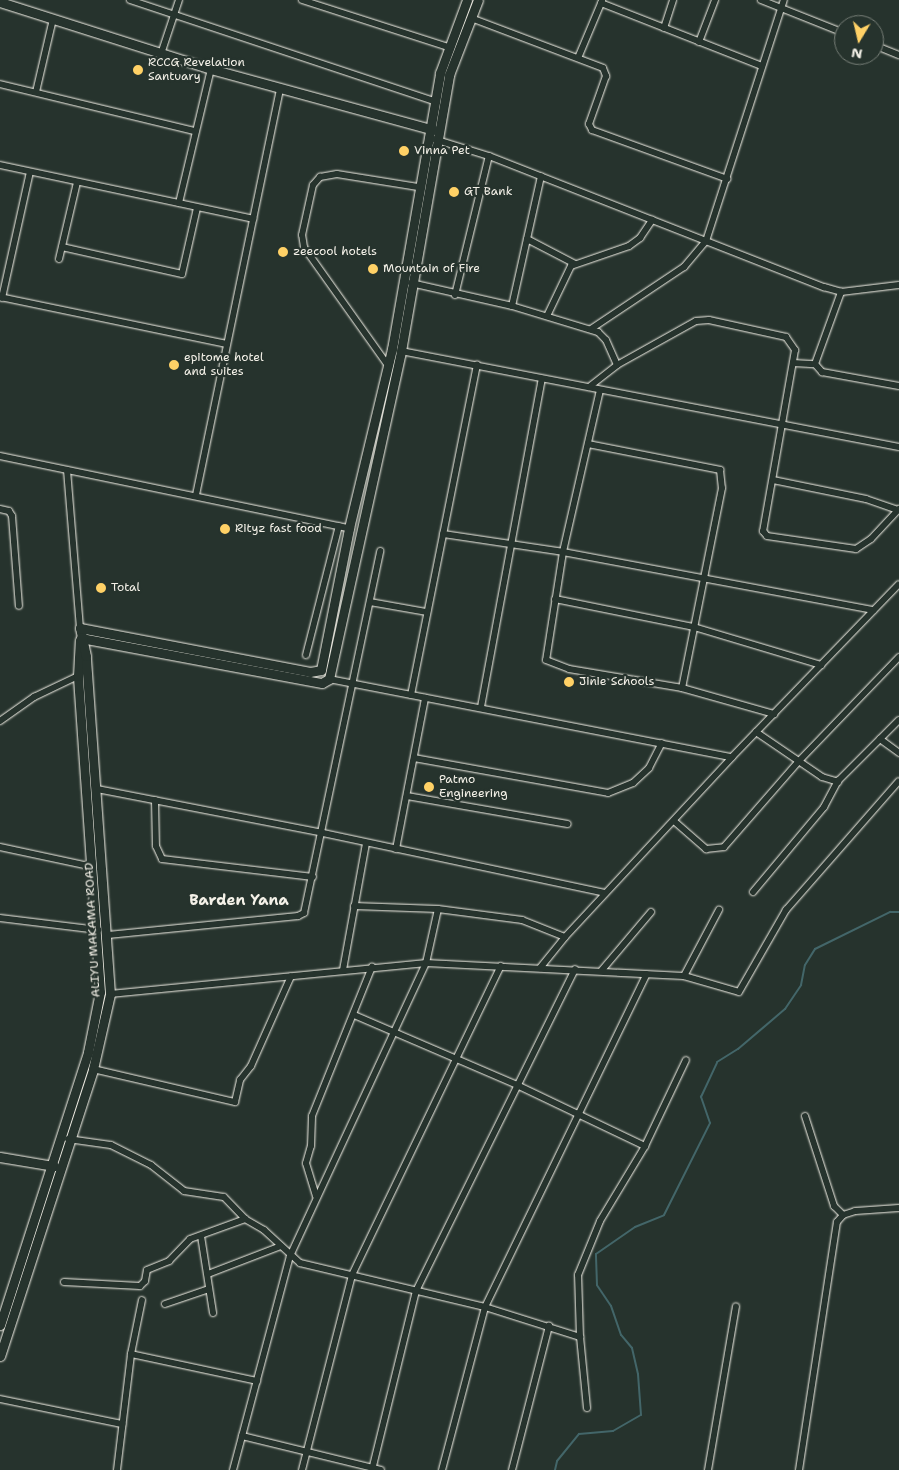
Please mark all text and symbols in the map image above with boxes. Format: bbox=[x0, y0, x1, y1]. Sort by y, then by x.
north arrow bbox=[834, 15, 884, 65]
text: N bbox=[850, 44, 864, 64]
place label: RCCG Revelation Santuary bbox=[148, 56, 245, 84]
marker: RCCG Revelation Santuary bbox=[132, 64, 144, 76]
place label: Vinna Pet bbox=[414, 144, 470, 158]
marker: Vinna Pet bbox=[398, 145, 410, 157]
place label: GT Bank bbox=[464, 185, 513, 199]
marker: GT Bank bbox=[448, 186, 460, 198]
place label: zeecool hotels bbox=[293, 245, 377, 259]
marker: zeecool hotels bbox=[277, 246, 289, 258]
place label: Mountain of Fire bbox=[383, 262, 480, 276]
marker: Mountain of Fire bbox=[367, 263, 379, 275]
place label: epitome hotel and suites bbox=[184, 351, 264, 379]
marker: epitome hotel and suites bbox=[168, 359, 180, 371]
place label: Rityz fast food bbox=[235, 522, 322, 536]
marker: Rityz fast food bbox=[219, 523, 231, 535]
place label: Total bbox=[111, 581, 140, 595]
marker: Total bbox=[95, 582, 107, 594]
place label: Jinie Schools bbox=[579, 675, 654, 689]
marker: Jinie Schools bbox=[563, 676, 575, 688]
place label: Patmo Engineering bbox=[439, 773, 508, 801]
marker: Patmo Engineering bbox=[423, 781, 435, 793]
street label: ALIYU MAKAMA ROAD bbox=[82, 862, 104, 998]
district label: Barden Yana bbox=[189, 892, 289, 910]

